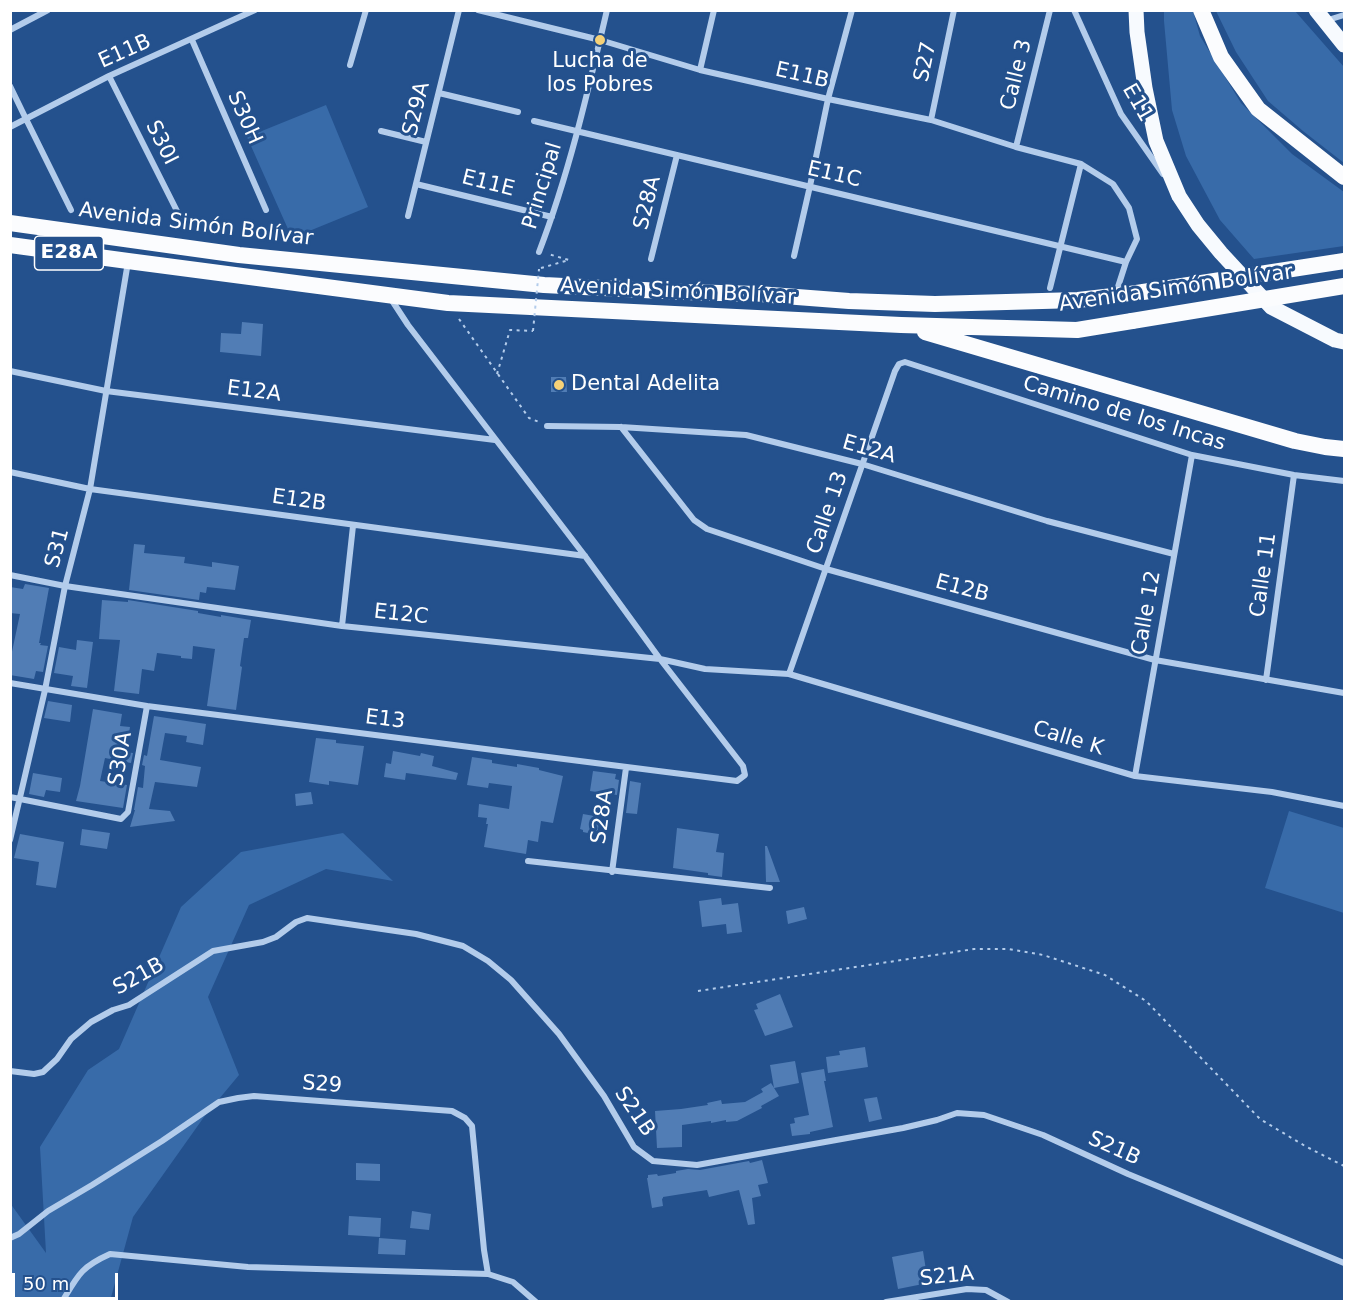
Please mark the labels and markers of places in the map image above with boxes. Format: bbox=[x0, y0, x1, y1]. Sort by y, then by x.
marker: Lucha de los Pobres bbox=[593, 33, 607, 47]
place label: Lucha de los Pobres bbox=[547, 49, 653, 99]
place label: Dental Adelita bbox=[571, 372, 720, 398]
marker: Dental Adelita bbox=[552, 378, 566, 392]

